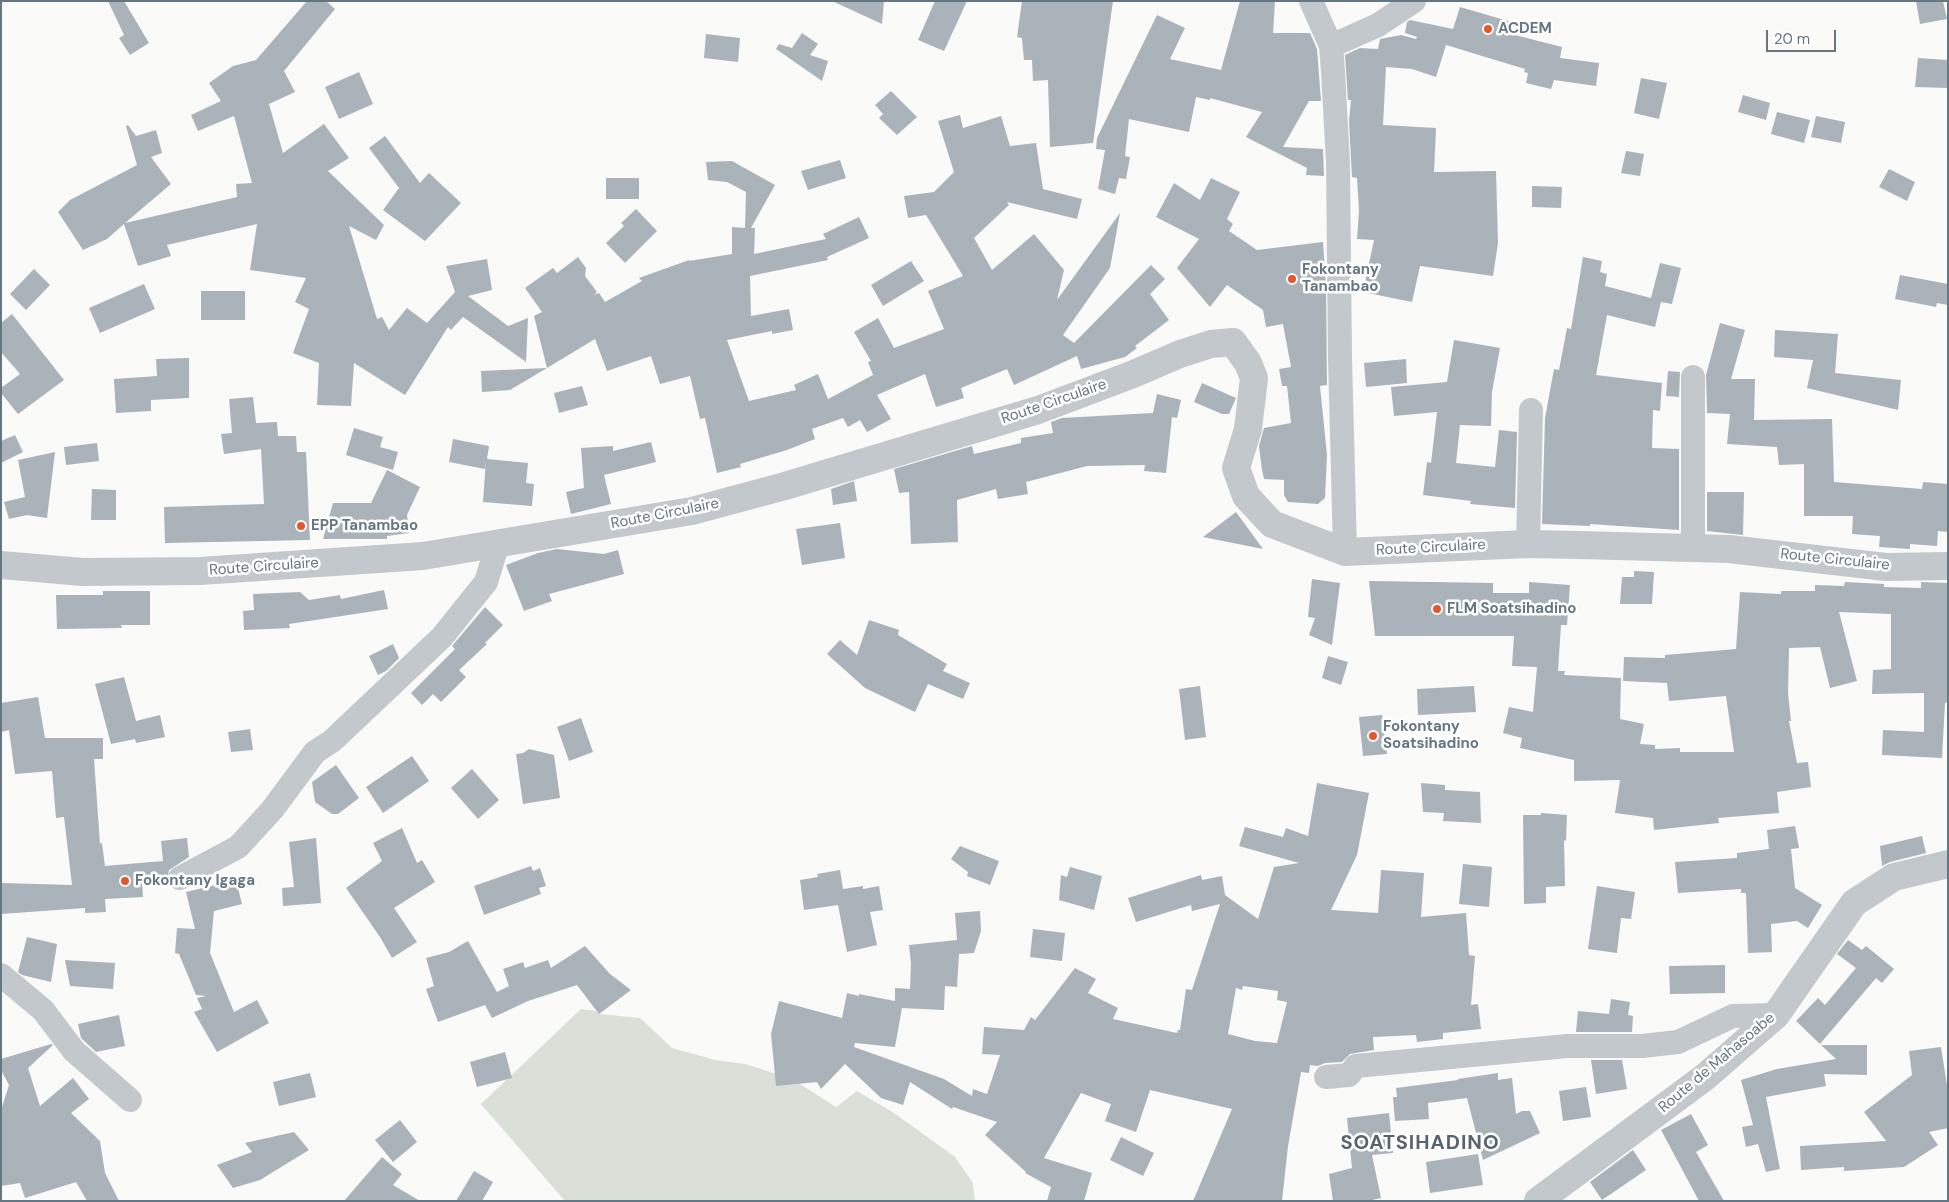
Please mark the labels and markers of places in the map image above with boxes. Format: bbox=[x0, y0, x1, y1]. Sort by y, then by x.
place label: ACDEM bbox=[1498, 20, 1552, 38]
marker: ACDEM bbox=[1482, 23, 1494, 35]
place label: Fokontany Tanambao bbox=[1302, 261, 1379, 296]
marker: Fokontany Tanambao bbox=[1286, 273, 1298, 285]
place label: EPP Tanambao bbox=[311, 517, 418, 535]
marker: EPP Tanambao bbox=[295, 520, 307, 532]
place label: FLM Soatsihadino bbox=[1447, 600, 1576, 618]
marker: FLM Soatsihadino bbox=[1431, 603, 1443, 615]
place label: Fokontany Soatsihadino bbox=[1383, 718, 1479, 753]
marker: Fokontany Soatsihadino bbox=[1367, 730, 1379, 742]
place label: Fokontany Igaga bbox=[135, 872, 255, 890]
marker: Fokontany Igaga bbox=[119, 875, 131, 887]

